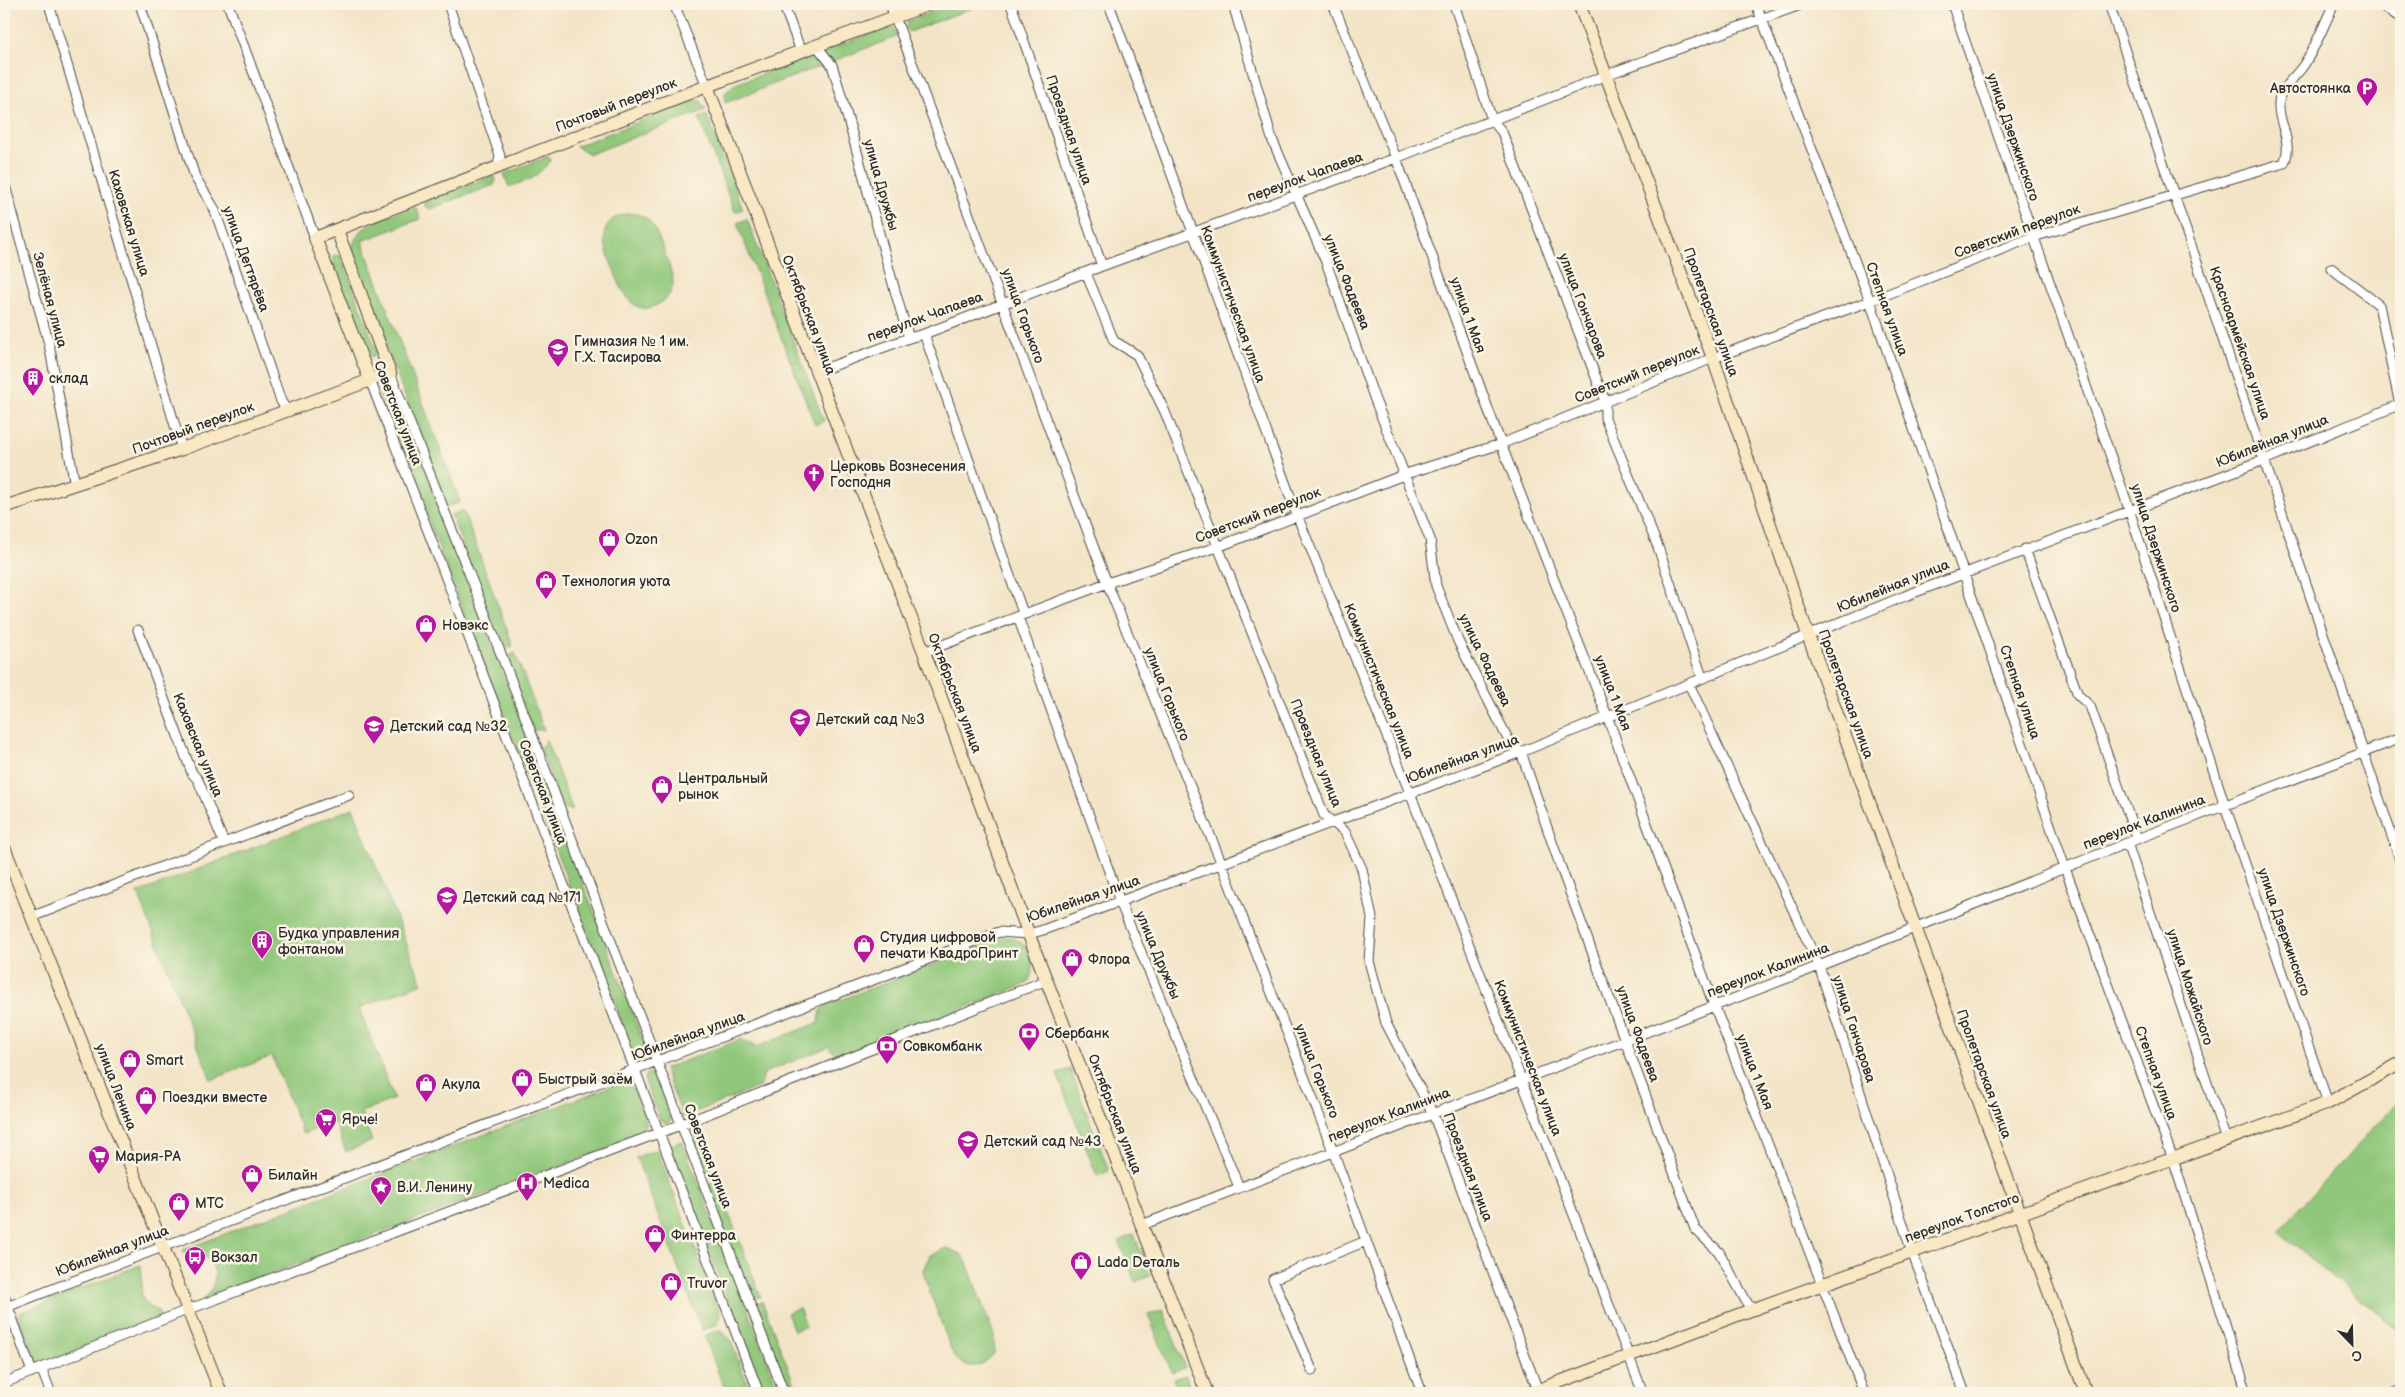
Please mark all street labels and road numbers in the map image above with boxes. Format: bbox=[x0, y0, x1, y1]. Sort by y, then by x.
street label: улица Дзержинского bbox=[1983, 71, 2043, 203]
street label: Проездная улица bbox=[1042, 73, 1096, 188]
street label: Почтовый переулок bbox=[553, 74, 680, 136]
street label: улица Дружбы bbox=[860, 137, 902, 233]
street label: переулок Чапаева bbox=[1245, 148, 1366, 206]
street label: Каховская улица bbox=[105, 168, 154, 279]
street label: Советский переулок bbox=[1952, 200, 2083, 262]
street label: улица Дегтярёва bbox=[219, 204, 273, 315]
street label: Коммунистическая улица bbox=[1197, 223, 1270, 386]
street label: улица Фадеева bbox=[1320, 232, 1374, 333]
street label: Пролетарская улица bbox=[1680, 245, 1743, 380]
street label: Зелёная улица bbox=[29, 250, 71, 350]
street label: улица Гончарова bbox=[1555, 251, 1611, 362]
street label: Октябрьская улица bbox=[778, 253, 840, 378]
street label: Степная улица bbox=[1862, 260, 1912, 359]
street label: Красноармейская улица bbox=[2206, 264, 2275, 423]
street label: улица Горького bbox=[998, 266, 1048, 366]
street label: улица 1 Мая bbox=[1446, 275, 1490, 355]
street label: переулок Чапаева bbox=[865, 288, 986, 346]
street label: Советский переулок bbox=[1572, 341, 1702, 407]
street label: Советская улица bbox=[370, 358, 426, 468]
street label: Почтовый переулок bbox=[130, 398, 257, 458]
street label: Юбилейная улица bbox=[2213, 410, 2331, 471]
street label: улица Дзержинского bbox=[2127, 482, 2185, 614]
street label: Советский переулок bbox=[1193, 483, 1324, 547]
street label: Юбилейная улица bbox=[1834, 555, 1952, 616]
street label: Коммунистическая улица bbox=[1340, 601, 1418, 762]
street label: улица Фадеева bbox=[1455, 611, 1515, 710]
street label: Пролетарская улица bbox=[1815, 627, 1878, 762]
street label: Октябрьская улица bbox=[924, 631, 986, 756]
street label: Степная улица bbox=[1996, 643, 2044, 742]
street label: улица Горького bbox=[1141, 645, 1193, 743]
street label: улица 1 Мая bbox=[1591, 653, 1635, 733]
street label: Каховская улица bbox=[169, 690, 227, 800]
street label: Проездная улица bbox=[1287, 696, 1346, 810]
street label: Юбилейная улица bbox=[1403, 730, 1522, 787]
street label: Советская улица bbox=[515, 737, 571, 847]
street label: переулок Калинина bbox=[2080, 791, 2208, 853]
street label: улица Дзержинского bbox=[2254, 866, 2314, 998]
street label: Юбилейная улица bbox=[1024, 871, 1143, 926]
street label: улица Дружбы bbox=[1132, 908, 1184, 1002]
street label: улица Можайского bbox=[2163, 927, 2217, 1047]
street label: переулок Калинина bbox=[1704, 939, 1832, 1001]
street label: улица Гончарова bbox=[1829, 973, 1880, 1085]
street label: Коммунистическая улица bbox=[1490, 978, 1566, 1139]
street label: улица Фадеева bbox=[1613, 983, 1664, 1085]
street label: Юбилейная улица bbox=[629, 1007, 748, 1064]
street label: Пролетарская улица bbox=[1953, 1007, 2016, 1142]
street label: улица Горького bbox=[1291, 1022, 1343, 1120]
street label: Степная улица bbox=[2131, 1024, 2181, 1123]
street label: улица 1 Мая bbox=[1733, 1032, 1777, 1112]
street label: улица Ленина bbox=[92, 1041, 141, 1133]
street label: Октябрьская улица bbox=[1084, 1052, 1146, 1177]
street label: переулок Калинина bbox=[1325, 1084, 1453, 1146]
street label: Советская улица bbox=[680, 1101, 736, 1211]
street label: Проездная улица bbox=[1439, 1110, 1497, 1225]
street label: переулок Толстого bbox=[1902, 1189, 2022, 1247]
street label: Юбилейная улица bbox=[53, 1221, 171, 1280]

